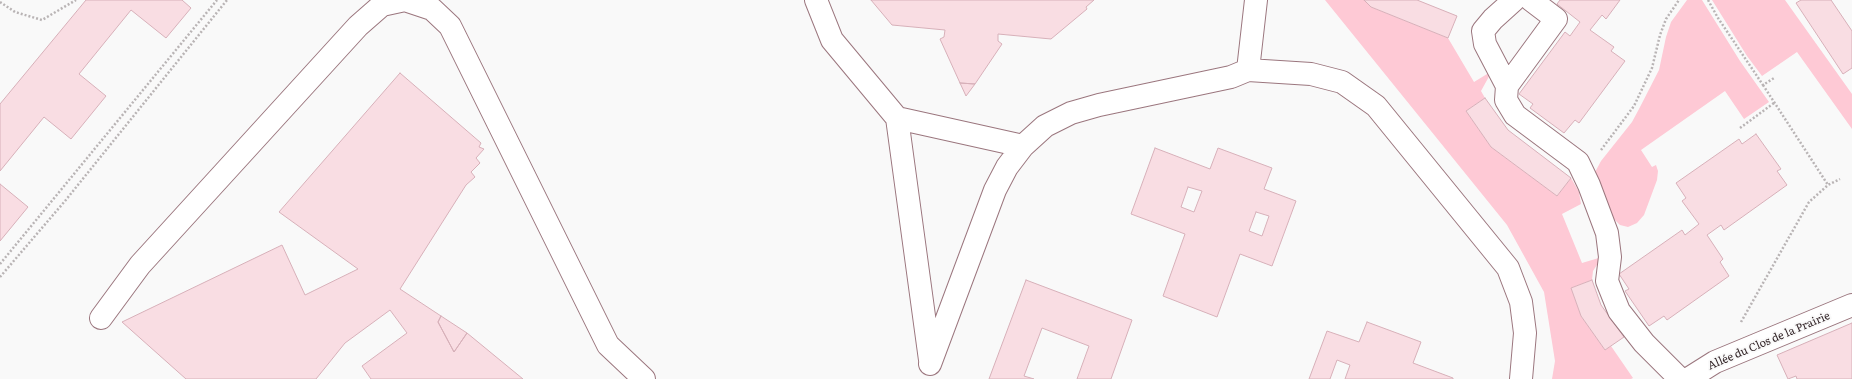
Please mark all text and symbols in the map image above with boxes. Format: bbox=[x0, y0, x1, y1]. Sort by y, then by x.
street label: Allée du Clos de la Prairie bbox=[1706, 309, 1832, 373]

